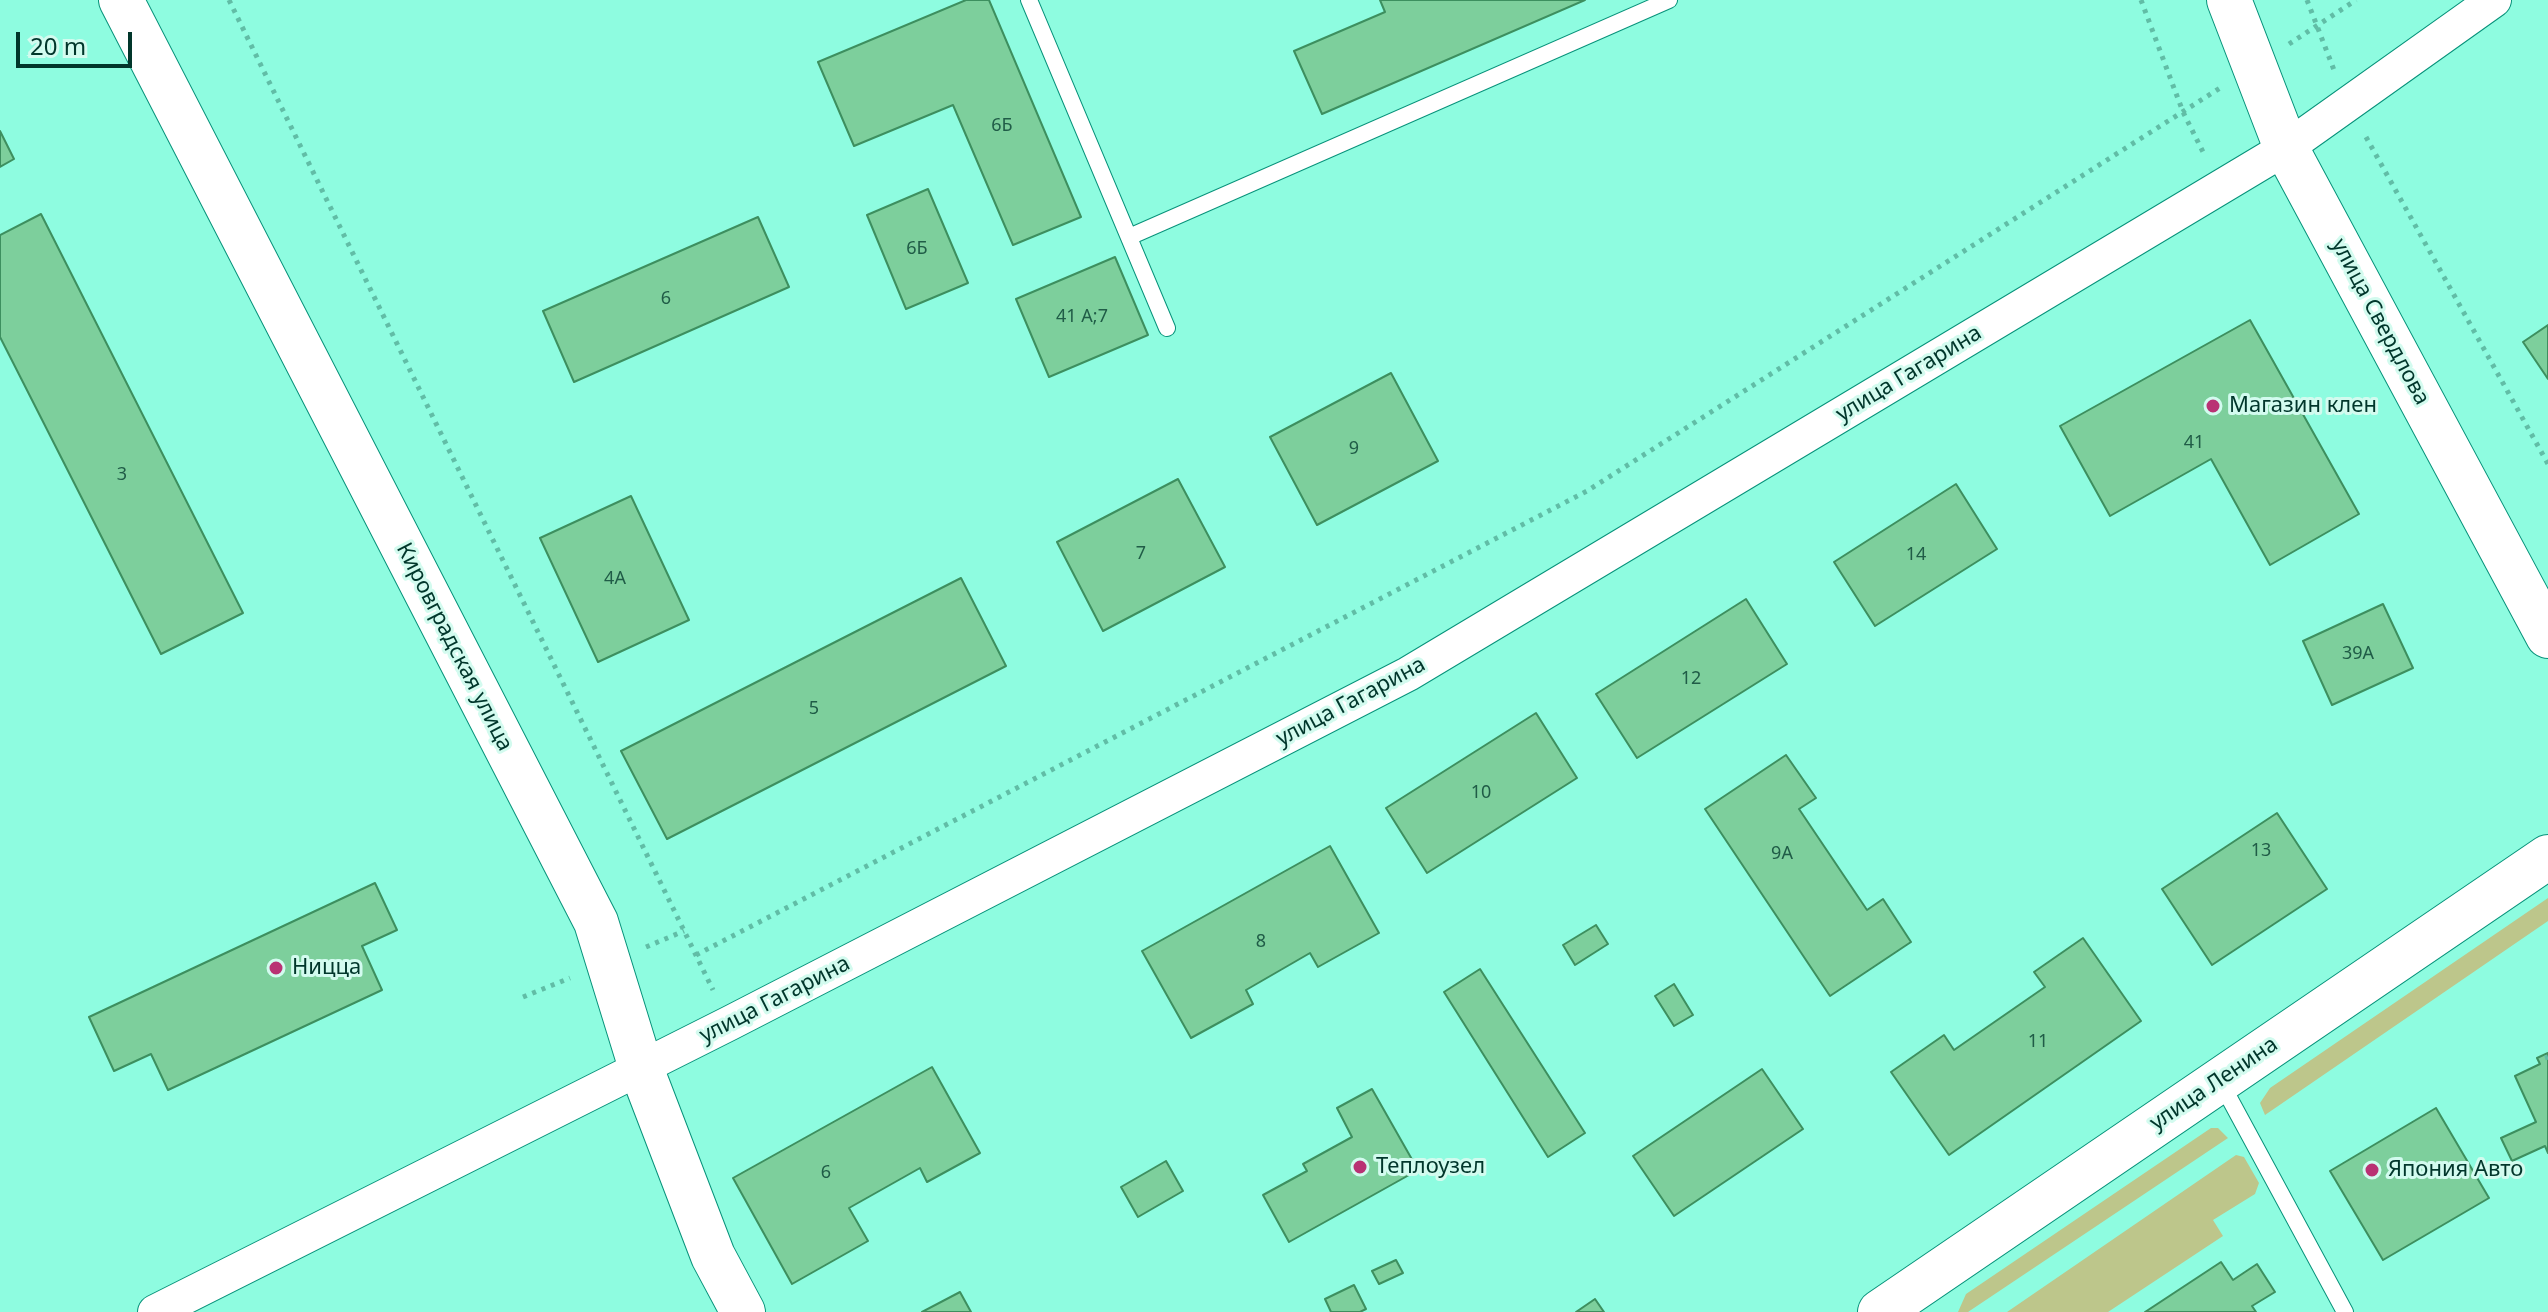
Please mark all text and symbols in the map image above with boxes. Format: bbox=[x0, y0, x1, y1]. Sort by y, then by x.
scale bar bbox=[20, 16, 136, 66]
text: 20 m bbox=[30, 29, 86, 62]
house number: 6Б bbox=[991, 115, 1013, 137]
street label: улица Свердлова bbox=[2325, 234, 2435, 410]
house number: 6Б bbox=[906, 238, 928, 260]
house number: 6 bbox=[661, 288, 671, 310]
house number: 41 А;7 bbox=[1056, 306, 1108, 328]
street label: улица Гагарина bbox=[1831, 320, 1987, 428]
place label: Магазин клен bbox=[2229, 393, 2377, 419]
marker: Магазин клен bbox=[2204, 397, 2222, 415]
house number: 41 bbox=[2184, 432, 2204, 454]
house number: 9 bbox=[1349, 438, 1359, 460]
house number: 3 bbox=[117, 464, 127, 486]
street label: Кировградская улица bbox=[390, 539, 518, 755]
house number: 7 bbox=[1136, 543, 1146, 565]
house number: 14 bbox=[1906, 544, 1926, 566]
house number: 4А bbox=[604, 568, 626, 590]
house number: 39А bbox=[2342, 643, 2374, 665]
street label: улица Гагарина bbox=[1272, 652, 1430, 752]
house number: 12 bbox=[1681, 668, 1701, 690]
house number: 5 bbox=[809, 698, 819, 720]
house number: 10 bbox=[1471, 782, 1491, 804]
house number: 13 bbox=[2251, 840, 2271, 862]
house number: 9А bbox=[1771, 843, 1793, 865]
house number: 8 bbox=[1256, 931, 1266, 953]
street label: улица Гагарина bbox=[695, 951, 855, 1049]
place label: Ницца bbox=[292, 955, 361, 981]
marker: Ницца bbox=[267, 959, 285, 977]
house number: 11 bbox=[2028, 1031, 2048, 1053]
street label: улица Ленина bbox=[2145, 1032, 2283, 1136]
place label: Теплоузел bbox=[1376, 1154, 1485, 1180]
place label: Япония Авто bbox=[2388, 1157, 2523, 1183]
marker: Теплоузел bbox=[1351, 1158, 1369, 1176]
marker: Япония Авто bbox=[2363, 1161, 2381, 1179]
house number: 6 bbox=[821, 1162, 831, 1184]

